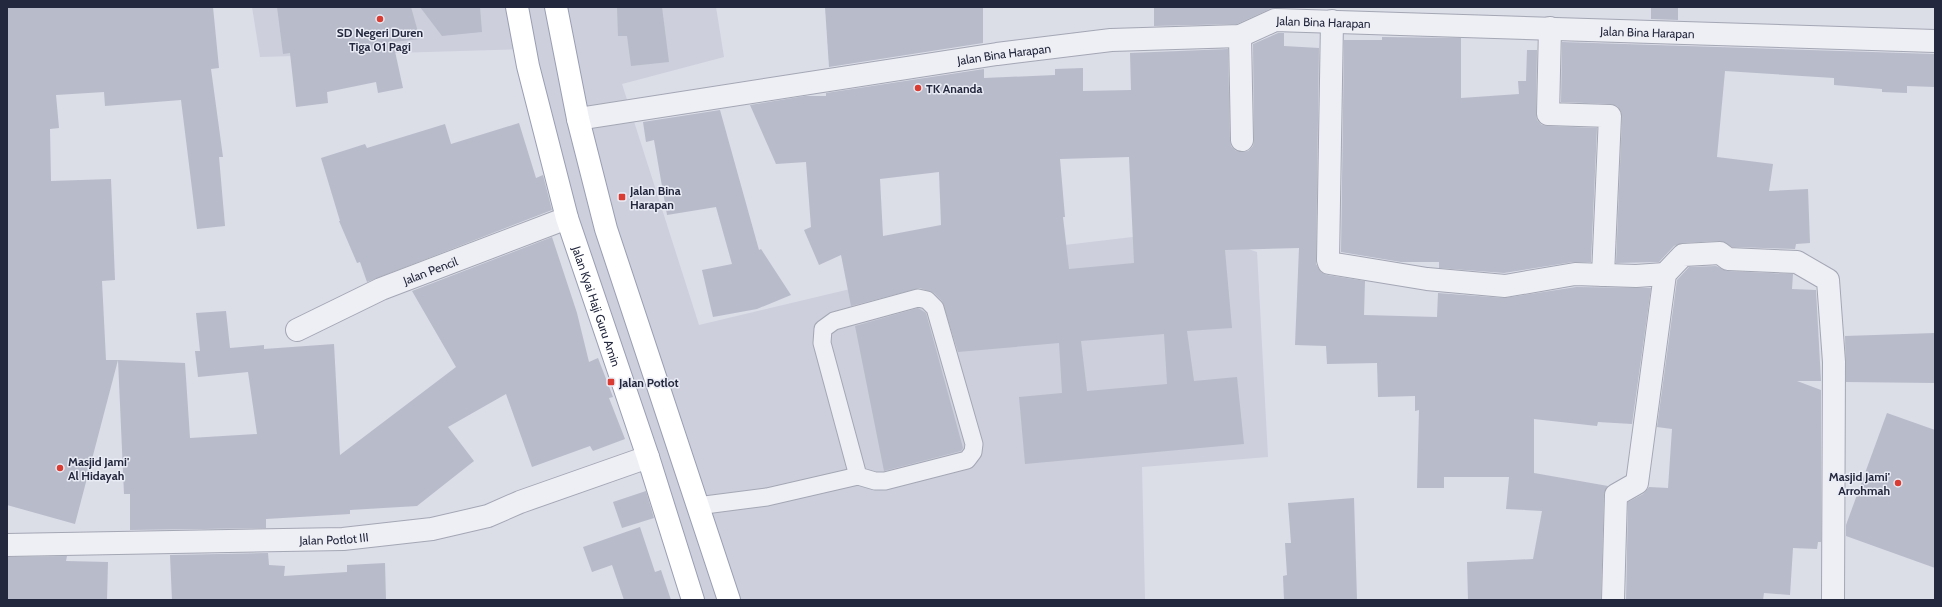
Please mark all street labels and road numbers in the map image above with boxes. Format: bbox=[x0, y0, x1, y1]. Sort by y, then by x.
street label: Jalan Bina Harapan bbox=[1275, 13, 1371, 31]
street label: Jalan Bina Harapan bbox=[1599, 23, 1695, 41]
street label: Jalan Bina Harapan bbox=[955, 40, 1052, 68]
street label: Jalan Kyai Haji Guru Amin bbox=[569, 243, 624, 369]
street label: Jalan Pencil bbox=[400, 253, 460, 288]
street label: Jalan Potlot III bbox=[298, 529, 369, 547]

